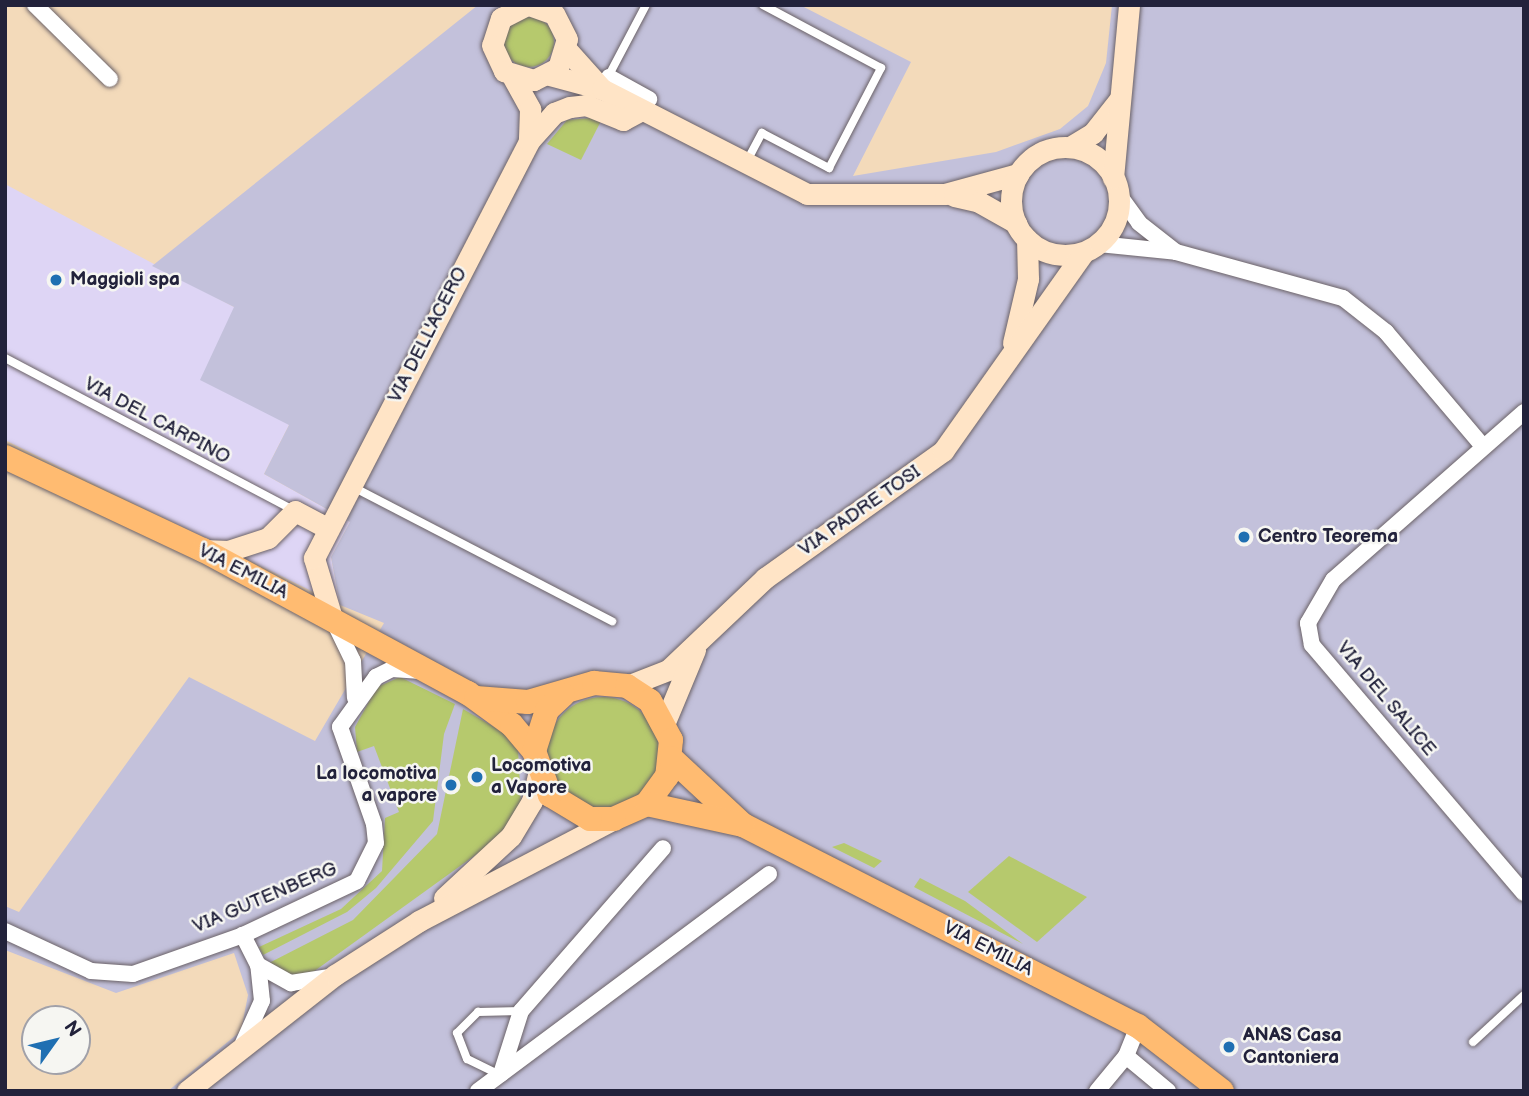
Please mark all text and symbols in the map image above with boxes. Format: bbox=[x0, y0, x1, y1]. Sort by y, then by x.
street label: VIA DELL'ACERO bbox=[384, 263, 472, 407]
place label: Maggioli spa bbox=[70, 269, 180, 291]
marker: Maggioli spa bbox=[48, 272, 64, 288]
street label: VIA DEL CARPINO bbox=[80, 373, 234, 469]
street label: VIA PADRE TOSI bbox=[795, 460, 925, 562]
place label: Centro Teorema bbox=[1258, 526, 1398, 548]
marker: Centro Teorema bbox=[1236, 529, 1252, 545]
street label: VIA EMILIA bbox=[194, 540, 292, 604]
street label: VIA DEL SALICE bbox=[1331, 637, 1441, 761]
place label: Locomotiva a Vapore bbox=[491, 755, 591, 799]
place label: La locomotiva a vapore bbox=[316, 763, 437, 807]
marker: Locomotiva a Vapore bbox=[469, 769, 485, 785]
marker: La locomotiva a vapore bbox=[443, 777, 459, 793]
street label: VIA GUTENBERG bbox=[190, 857, 340, 939]
street label: VIA EMILIA bbox=[939, 917, 1037, 981]
north arrow bbox=[21, 1005, 91, 1075]
text: N bbox=[59, 1017, 86, 1041]
place label: ANAS Casa Cantoniera bbox=[1243, 1025, 1342, 1069]
marker: ANAS Casa Cantoniera bbox=[1221, 1039, 1237, 1055]

